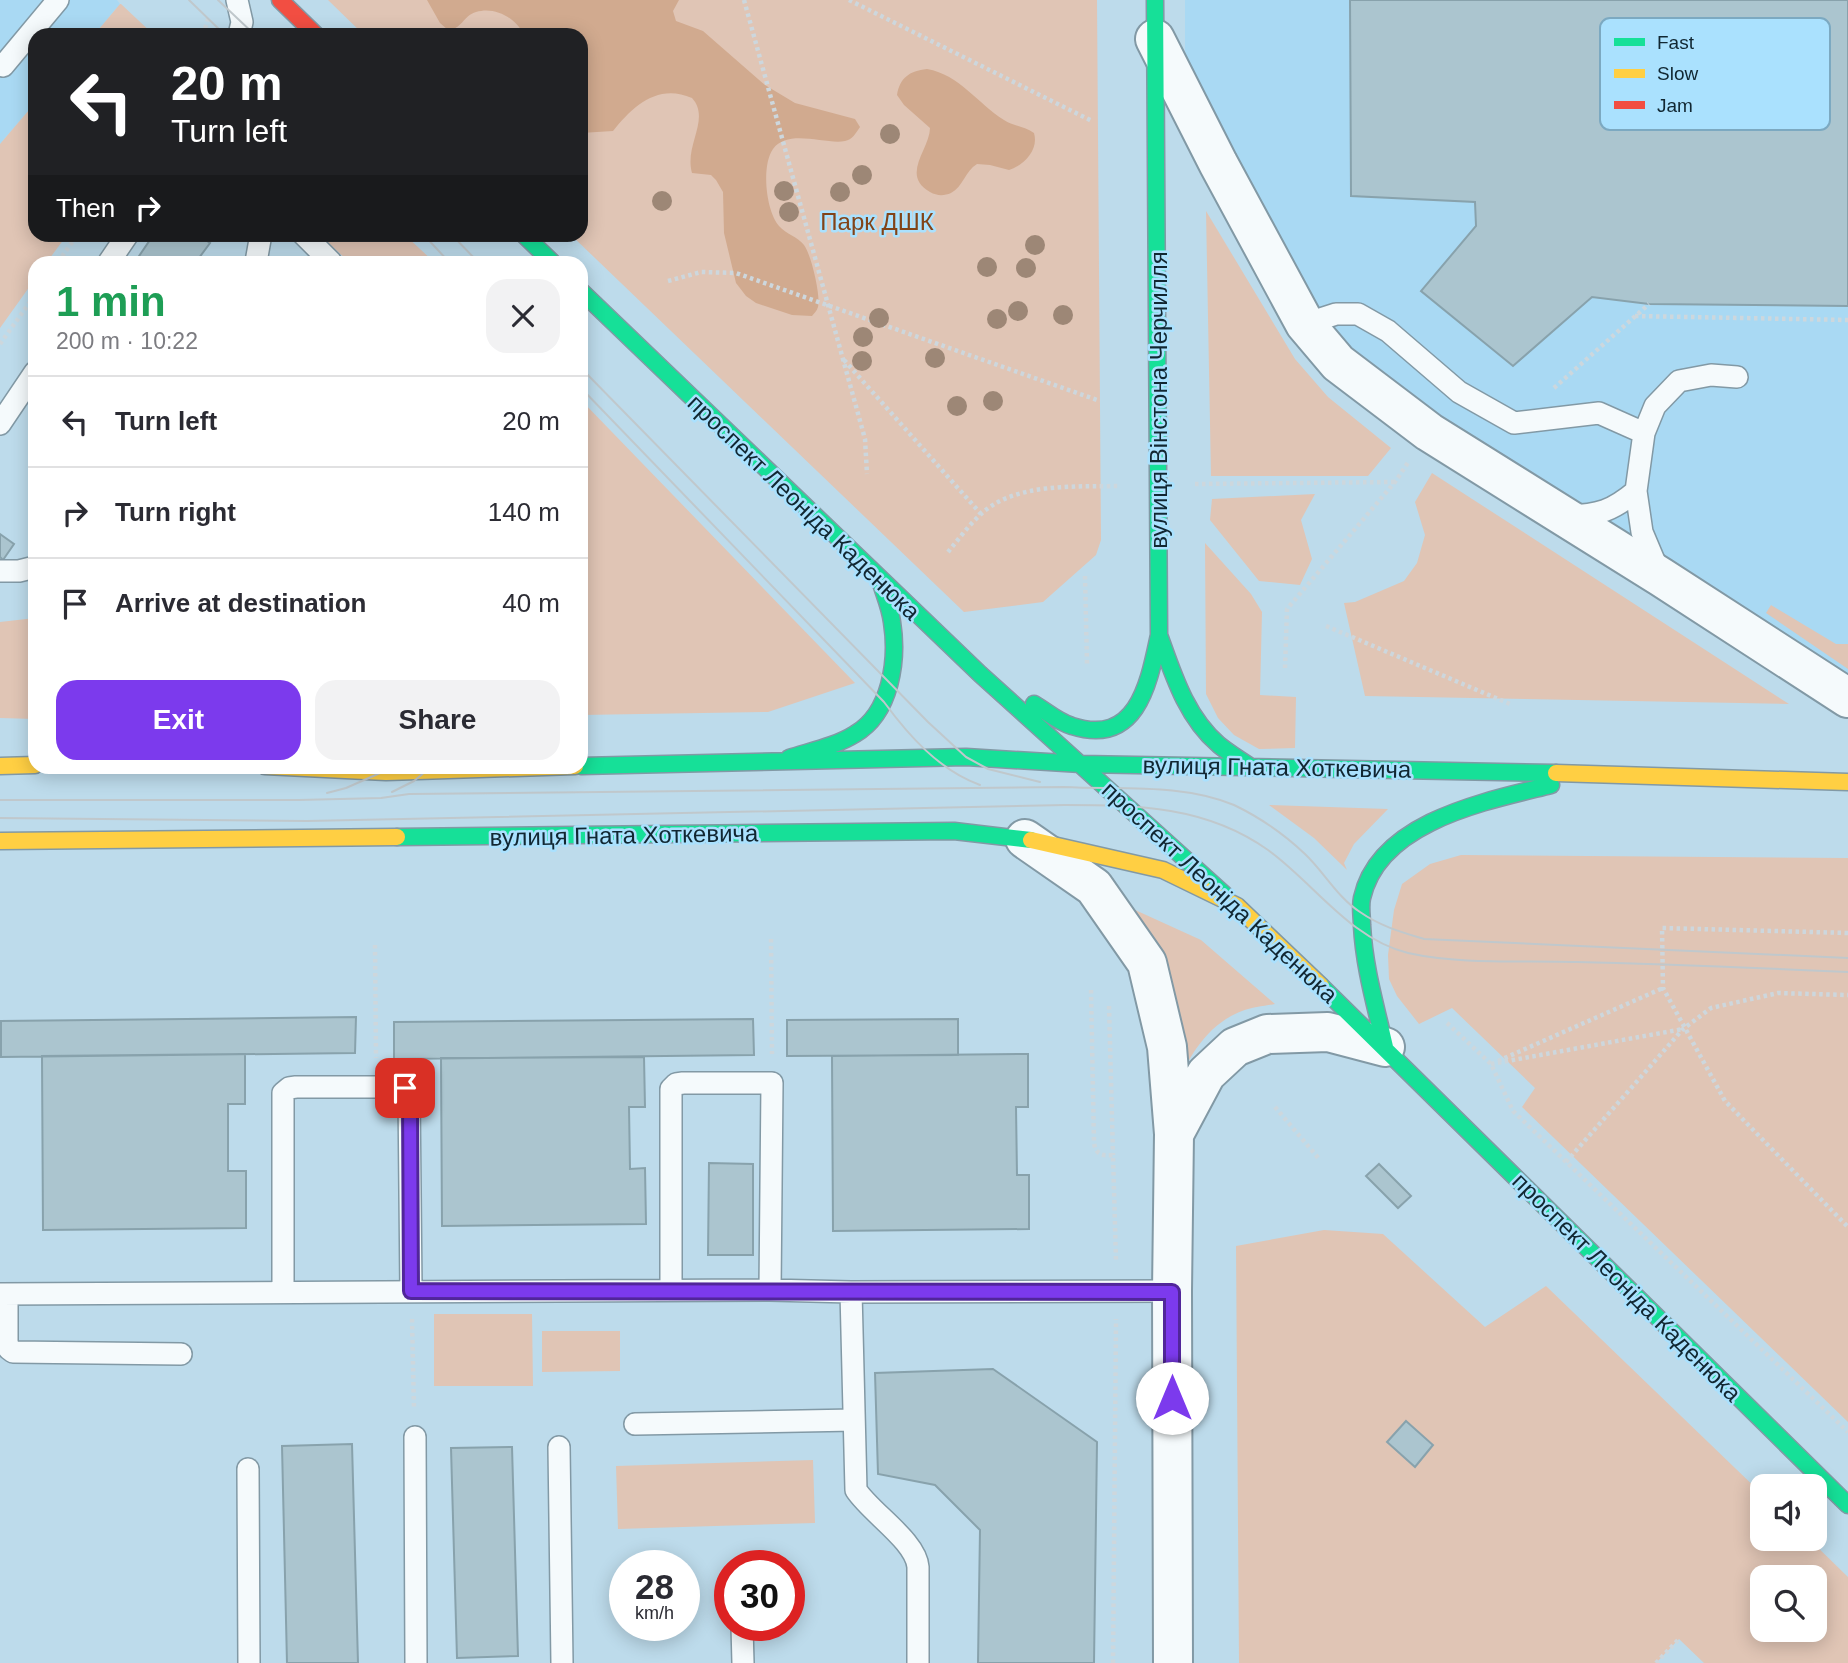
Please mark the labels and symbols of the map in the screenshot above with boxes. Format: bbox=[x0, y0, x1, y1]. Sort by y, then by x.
legend bbox=[1600, 18, 1830, 130]
text: Fast bbox=[1657, 32, 1695, 53]
text: Slow bbox=[1657, 63, 1698, 84]
text: Jam bbox=[1657, 95, 1693, 116]
park label: Парк ДШК bbox=[820, 208, 934, 235]
street label: вулиця Вінстона Черчилля bbox=[1145, 251, 1172, 549]
street label: проспект Леоніда Каденюка bbox=[682, 389, 926, 625]
street label: вулиця Гната Хоткевича bbox=[1142, 751, 1412, 783]
street label: проспект Леоніда Каденюка bbox=[1097, 776, 1344, 1009]
street label: вулиця Гната Хоткевича bbox=[489, 819, 759, 851]
pin bbox=[375, 1058, 435, 1118]
street label: проспект Леоніда Каденюка bbox=[1507, 1167, 1747, 1407]
position arrow bbox=[1135, 1361, 1209, 1435]
speed limit sign: 30 bbox=[714, 1550, 805, 1641]

